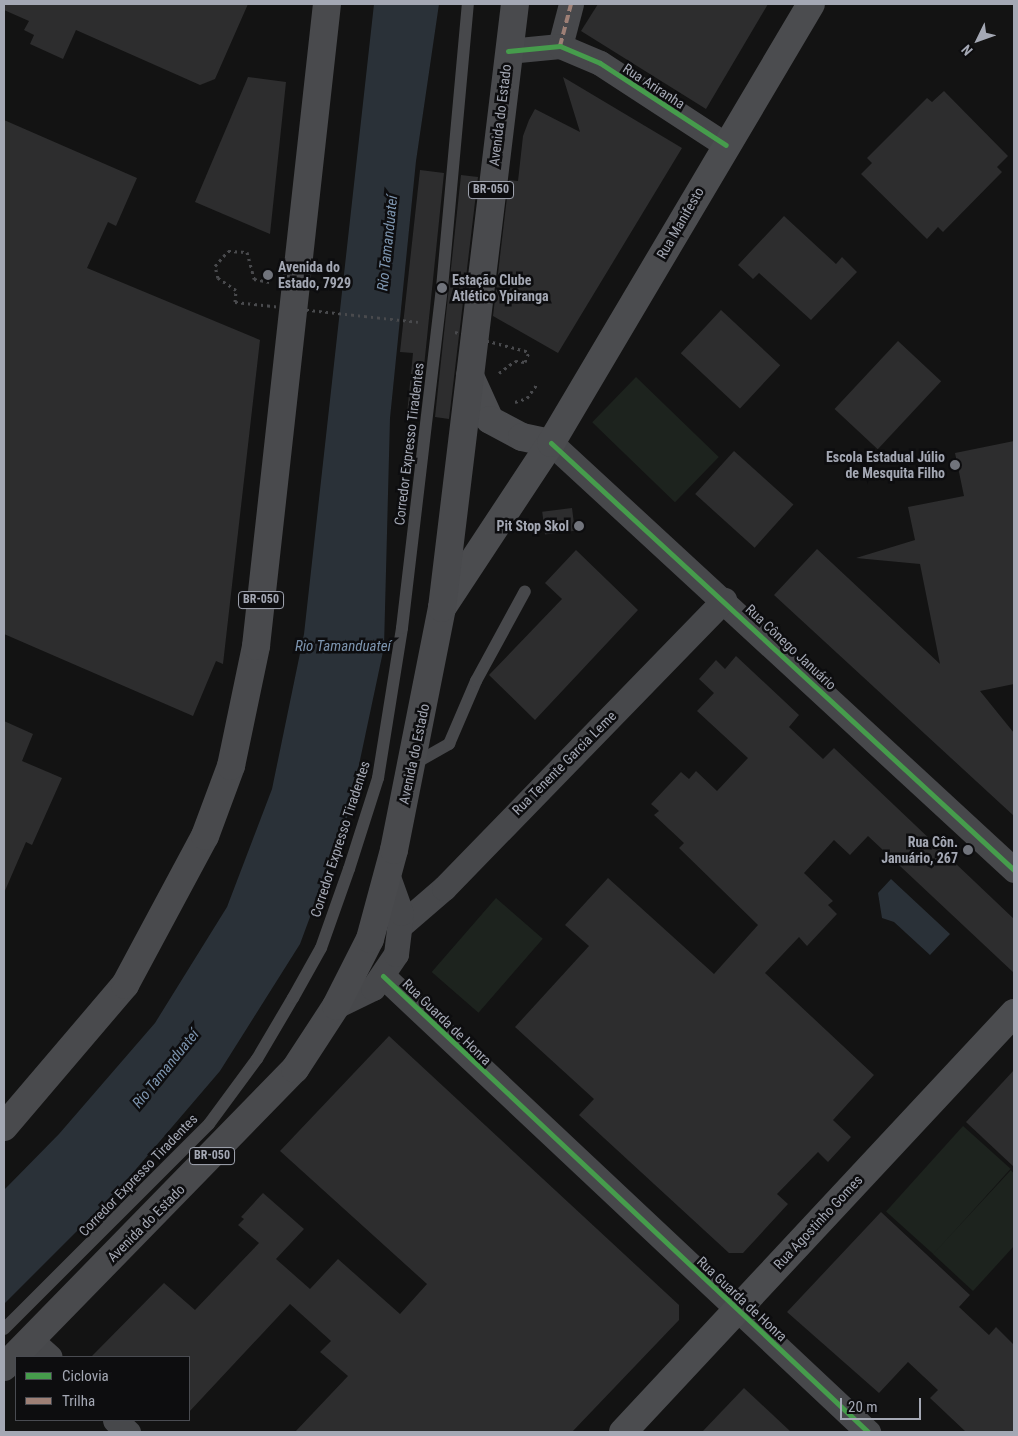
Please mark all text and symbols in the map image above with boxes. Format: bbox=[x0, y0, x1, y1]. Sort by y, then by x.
north arrow bbox=[953, 15, 1003, 65]
text: N bbox=[958, 42, 976, 59]
street label: Rua Ariranha bbox=[620, 60, 688, 112]
street label: Avenida do Estado bbox=[485, 63, 515, 167]
road number: BR-050 bbox=[467, 180, 515, 200]
street label: Rua Manifesto bbox=[653, 184, 707, 262]
water label: Rio Tamanduateí bbox=[374, 194, 402, 292]
place label: Avenida do Estado, 7929 bbox=[278, 259, 351, 292]
marker: Avenida do Estado, 7929 bbox=[262, 269, 274, 281]
place label: Estação Clube Atlético Ypiranga bbox=[452, 272, 549, 304]
marker: Estação Clube Atlético Ypiranga bbox=[436, 282, 448, 294]
street label: Corredor Expresso Tiradentes bbox=[391, 362, 427, 526]
place label: Escola Estadual Júlio de Mesquita Filho bbox=[826, 449, 945, 482]
marker: Escola Estadual Júlio de Mesquita Filho bbox=[949, 459, 961, 471]
place label: Pit Stop Skol bbox=[496, 518, 569, 534]
marker: Pit Stop Skol bbox=[573, 520, 585, 532]
road number: BR-050 bbox=[237, 590, 285, 610]
street label: Rua Cônego Januário bbox=[742, 601, 840, 693]
water label: Rio Tamanduateí bbox=[295, 638, 391, 656]
street label: Avenida do Estado bbox=[395, 702, 433, 806]
street label: Rua Tenente Garcia Leme bbox=[508, 707, 620, 819]
street label: Corredor Expresso Tiradentes bbox=[307, 759, 373, 919]
place label: Rua Côn. Januário, 267 bbox=[881, 834, 958, 866]
marker: Rua Côn. Januário, 267 bbox=[962, 844, 974, 856]
street label: Rua Guarda de Honra bbox=[399, 975, 495, 1069]
water label: Rio Tamanduateí bbox=[129, 1026, 203, 1112]
street label: Corredor Expresso Tiradentes bbox=[75, 1110, 201, 1240]
road number: BR-050 bbox=[188, 1146, 236, 1166]
street label: Rua Agostinho Gomes bbox=[770, 1172, 866, 1272]
street label: Avenida do Estado bbox=[104, 1181, 188, 1265]
street label: Rua Guarda de Honra bbox=[694, 1253, 790, 1345]
legend bbox=[15, 1356, 190, 1421]
text: Ciclovia bbox=[62, 1367, 109, 1385]
scale bar bbox=[843, 1388, 924, 1420]
text: Trilha bbox=[62, 1392, 95, 1410]
text: 20 m bbox=[848, 1398, 878, 1416]

